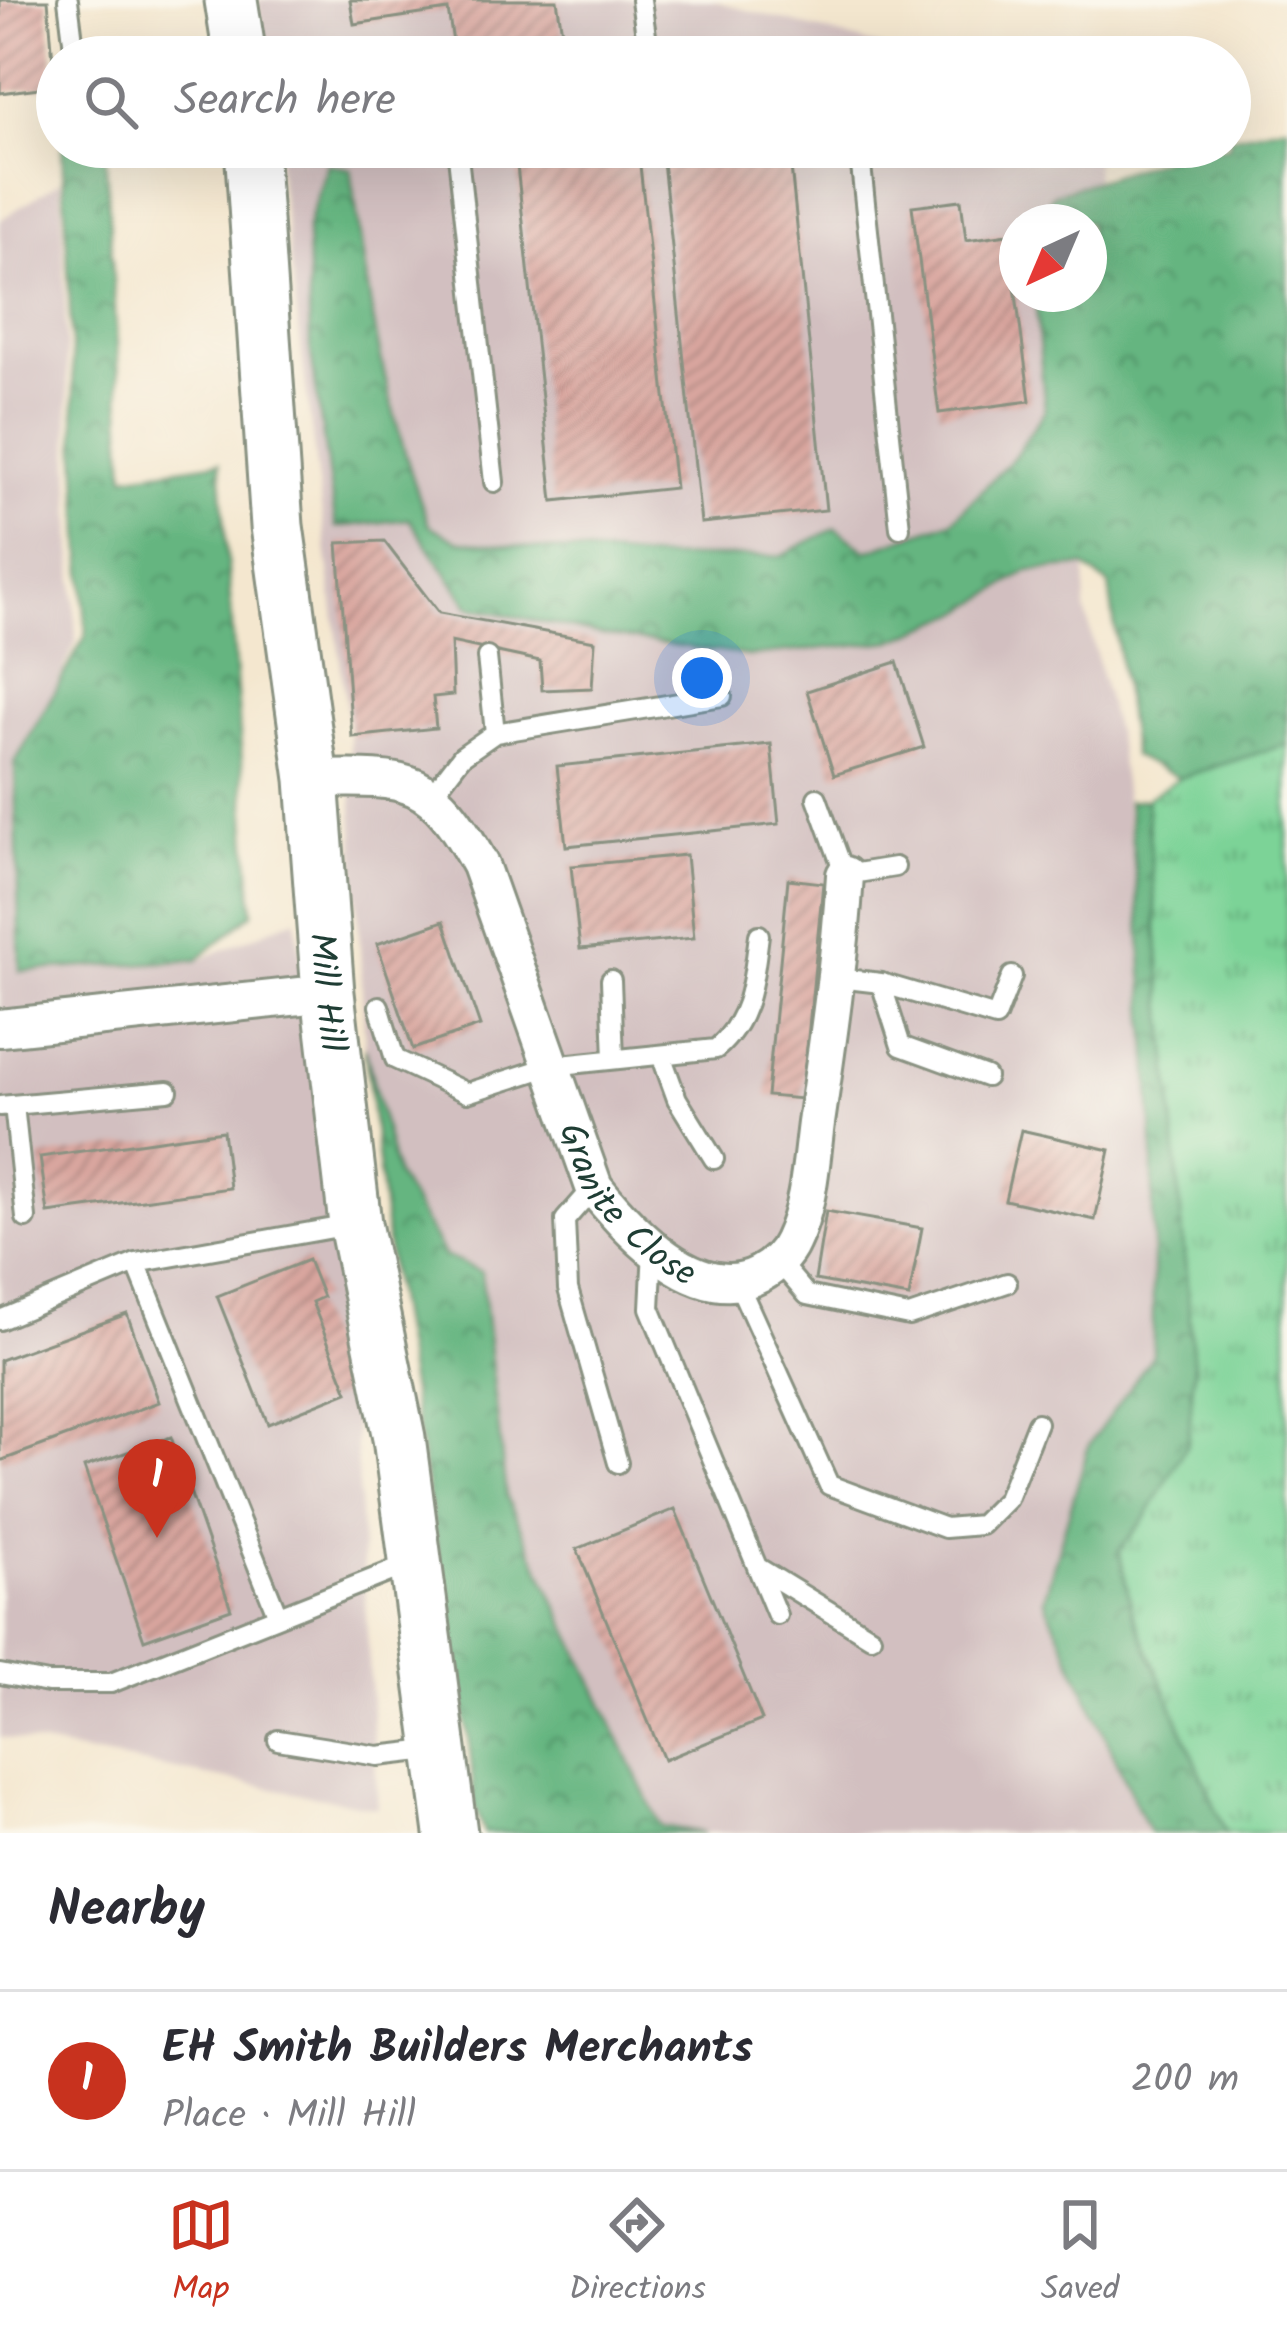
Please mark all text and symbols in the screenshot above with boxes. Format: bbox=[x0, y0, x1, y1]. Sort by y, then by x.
search box bbox=[36, 36, 1251, 168]
text: Search here bbox=[174, 66, 396, 138]
icon: search bbox=[78, 69, 144, 135]
north arrow bbox=[999, 204, 1107, 312]
your location bbox=[672, 648, 732, 708]
street label: Mill Hill bbox=[292, 931, 360, 1055]
street label: Granite Close bbox=[541, 1115, 705, 1303]
pin: 1 bbox=[118, 1439, 196, 1538]
text: Nearby bbox=[48, 1871, 205, 1952]
text: EH Smith Builders Merchants bbox=[162, 2014, 753, 2086]
text: 1 bbox=[81, 2050, 93, 2112]
text: 200 m bbox=[1131, 2050, 1239, 2112]
text: Place · Mill Hill bbox=[162, 2086, 416, 2148]
tab: Map bbox=[168, 2192, 234, 2317]
tab: Directions bbox=[569, 2192, 706, 2317]
tab: Saved bbox=[1041, 2192, 1119, 2317]

